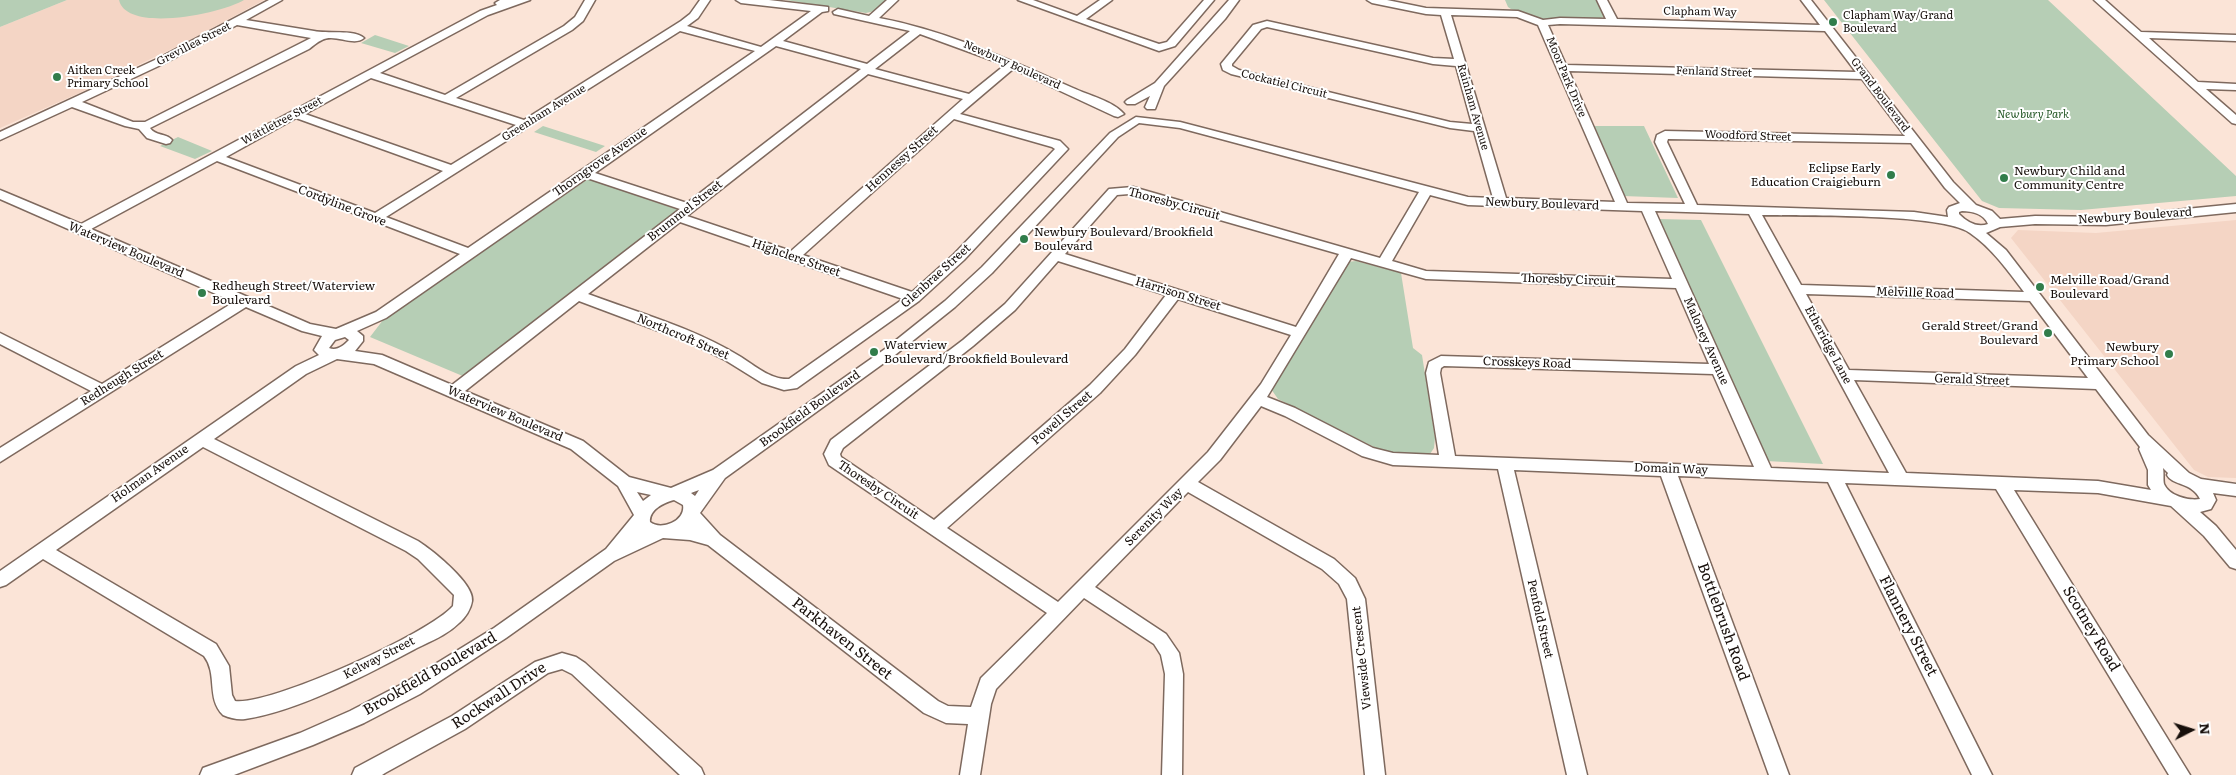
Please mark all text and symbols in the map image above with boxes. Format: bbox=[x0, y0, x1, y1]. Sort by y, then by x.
street label: Clapham Way bbox=[1663, 5, 1737, 19]
place label: Clapham Way/Grand Boulevard bbox=[1843, 9, 1953, 35]
marker: Clapham Way/Grand Boulevard bbox=[1827, 16, 1839, 28]
street label: Grevillea Street bbox=[155, 20, 233, 68]
street label: Moor Park Drive bbox=[1543, 35, 1589, 119]
street label: Newbury Boulevard bbox=[961, 38, 1063, 92]
street label: Grand Boulevard bbox=[1848, 55, 1912, 135]
street label: Rainham Avenue bbox=[1454, 62, 1492, 152]
place label: Aitken Creek Primary School bbox=[67, 64, 148, 90]
street label: Fenland Street bbox=[1676, 64, 1752, 80]
street label: Cockatiel Circuit bbox=[1240, 67, 1328, 101]
marker: Aitken Creek Primary School bbox=[51, 71, 63, 83]
street label: Greenham Avenue bbox=[500, 82, 588, 144]
street label: Wattletree Street bbox=[239, 94, 325, 148]
park label: Newbury Park bbox=[1997, 108, 2069, 122]
street label: Hennessy Street bbox=[863, 123, 941, 195]
street label: Thorngrove Avenue bbox=[550, 124, 650, 200]
street label: Woodford Street bbox=[1704, 128, 1792, 144]
place label: Eclipse Early Education Craigieburn bbox=[1751, 161, 1881, 189]
place label: Newbury Child and Community Centre bbox=[2014, 164, 2125, 192]
marker: Eclipse Early Education Craigieburn bbox=[1885, 169, 1897, 181]
marker: Newbury Child and Community Centre bbox=[1998, 172, 2010, 184]
street label: Brummel Street bbox=[645, 177, 725, 245]
street label: Cordyline Grove bbox=[296, 183, 388, 229]
street label: Thoresby Circuit bbox=[1126, 185, 1222, 223]
street label: Newbury Boulevard bbox=[1485, 195, 1599, 213]
street label: Newbury Boulevard bbox=[2077, 205, 2193, 227]
street label: Waterview Boulevard bbox=[66, 219, 186, 281]
place label: Newbury Boulevard/Brookfield Boulevard bbox=[1034, 225, 1213, 253]
marker: Newbury Boulevard/Brookfield Boulevard bbox=[1018, 233, 1030, 245]
street label: Highclere Street bbox=[750, 236, 842, 280]
street label: Glenbrae Street bbox=[898, 241, 974, 311]
street label: Thoresby Circuit bbox=[1520, 271, 1616, 289]
place label: Melville Road/Grand Boulevard bbox=[2050, 273, 2169, 301]
street label: Harrison Street bbox=[1133, 274, 1223, 314]
place label: Redheugh Street/Waterview Boulevard bbox=[212, 279, 375, 307]
marker: Melville Road/Grand Boulevard bbox=[2034, 281, 2046, 293]
street label: Melville Road bbox=[1876, 284, 1954, 302]
marker: Redheugh Street/Waterview Boulevard bbox=[196, 287, 208, 299]
street label: Maloney Avenue bbox=[1680, 295, 1732, 387]
street label: Etheridge Lane bbox=[1801, 303, 1855, 387]
street label: Northcroft Street bbox=[635, 311, 731, 363]
place label: Gerald Street/Grand Boulevard bbox=[1922, 319, 2038, 347]
marker: Gerald Street/Grand Boulevard bbox=[2042, 327, 2054, 339]
place label: Waterview Boulevard/Brookfield Boulevard bbox=[884, 338, 1068, 366]
place label: Newbury Primary School bbox=[2070, 340, 2159, 368]
marker: Waterview Boulevard/Brookfield Boulevard bbox=[868, 346, 880, 358]
street label: Redheugh Street bbox=[78, 347, 166, 409]
marker: Newbury Primary School bbox=[2163, 348, 2175, 360]
street label: Crosskeys Road bbox=[1483, 354, 1571, 372]
street label: Brookfield Boulevard bbox=[757, 368, 863, 450]
street label: Gerald Street bbox=[1934, 371, 2010, 389]
street label: Waterview Boulevard bbox=[445, 383, 565, 445]
street label: Powell Street bbox=[1029, 388, 1095, 448]
street label: Holman Avenue bbox=[109, 442, 191, 506]
street label: Thoresby Circuit bbox=[835, 458, 921, 522]
street label: Domain Way bbox=[1634, 461, 1708, 477]
street label: Serenity Way bbox=[1122, 485, 1186, 549]
street label: Bottlebrush Road bbox=[1693, 560, 1753, 684]
street label: Flannery Street bbox=[1875, 573, 1941, 679]
street label: Penfold Street bbox=[1524, 578, 1556, 660]
street label: Scotney Road bbox=[2059, 583, 2123, 675]
street label: Parkhaven Street bbox=[788, 594, 896, 684]
street label: Viewside Crescent bbox=[1349, 605, 1375, 711]
street label: Brookfield Boulevard bbox=[360, 628, 500, 720]
street label: Kelway Street bbox=[341, 634, 417, 682]
street label: Rockwall Drive bbox=[448, 659, 550, 733]
north arrow bbox=[2166, 705, 2216, 755]
text: N bbox=[2195, 722, 2216, 735]

